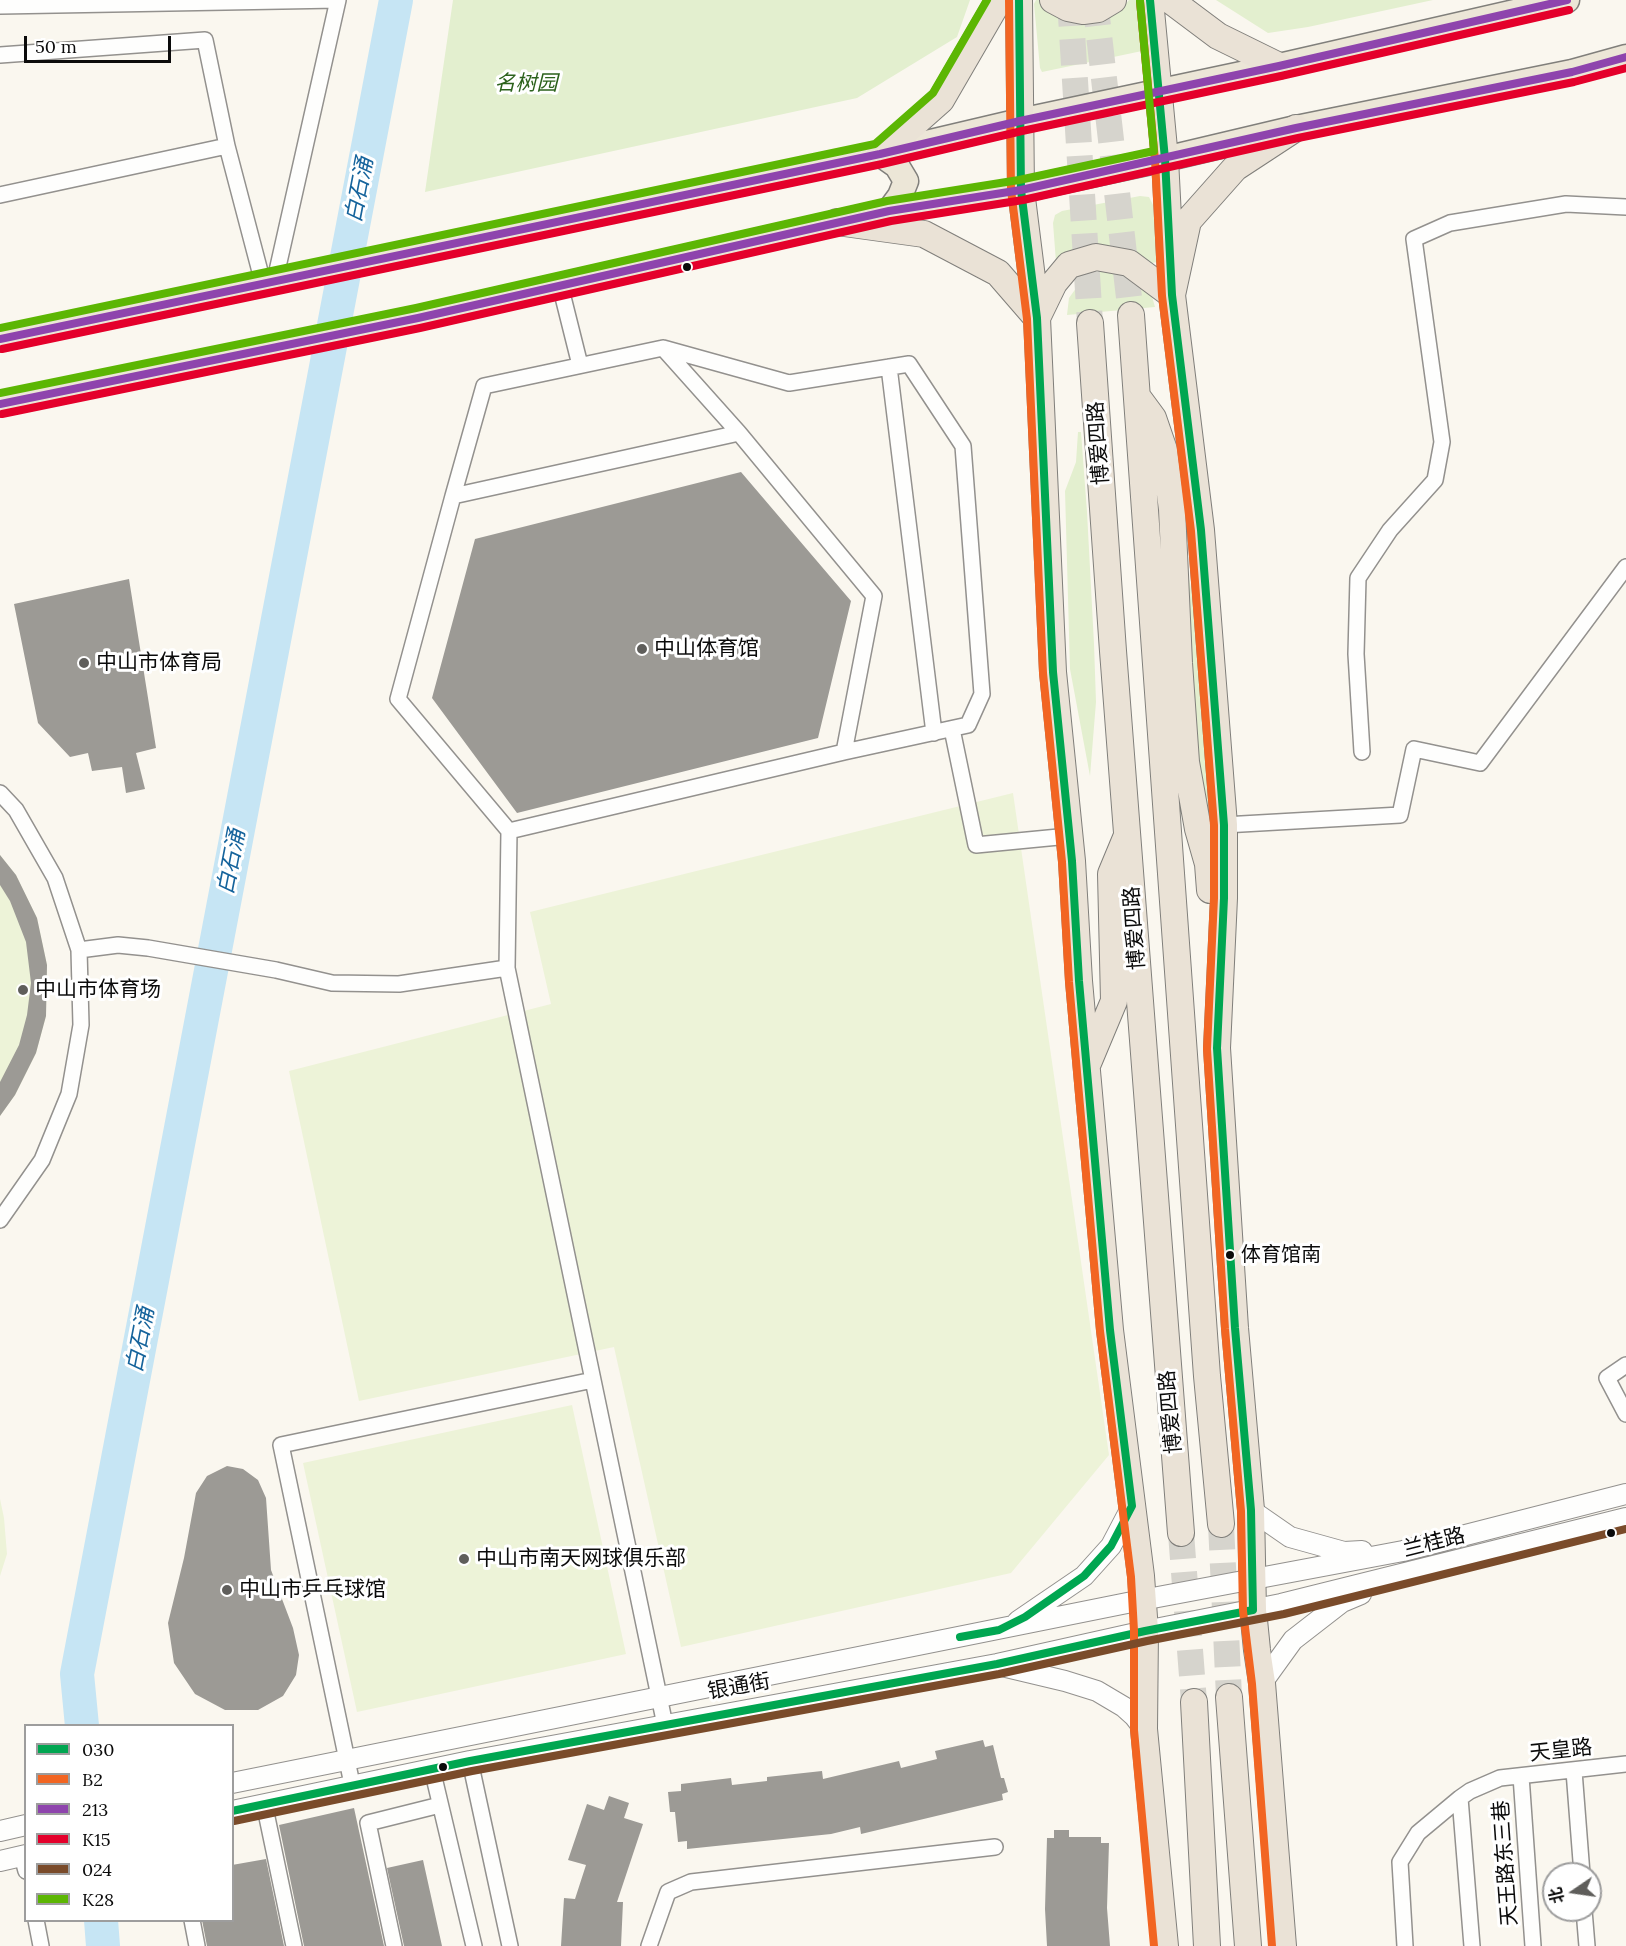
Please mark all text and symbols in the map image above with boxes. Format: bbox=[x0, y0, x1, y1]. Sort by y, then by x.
scale bar bbox=[27, 24, 174, 62]
text: 50 m bbox=[35, 35, 77, 58]
park label: 名树园 bbox=[495, 71, 557, 97]
water label: 白石涌 bbox=[341, 155, 379, 225]
unlabelled marker bbox=[681, 261, 693, 273]
street label: 博爱四路 bbox=[1084, 400, 1114, 486]
place label: 中山体育馆 bbox=[654, 636, 759, 662]
marker: 中山体育馆 bbox=[635, 642, 649, 656]
place label: 中山市体育局 bbox=[96, 650, 222, 676]
marker: 中山市体育局 bbox=[77, 656, 91, 670]
water label: 白石涌 bbox=[213, 827, 251, 897]
street label: 博爱四路 bbox=[1120, 885, 1150, 971]
place label: 中山市体育场 bbox=[35, 977, 161, 1003]
marker: 中山市体育场 bbox=[16, 983, 30, 997]
place label: 体育馆南 bbox=[1241, 1243, 1321, 1267]
marker: 体育馆南 bbox=[1224, 1249, 1236, 1261]
water label: 白石涌 bbox=[122, 1305, 160, 1375]
street label: 博爱四路 bbox=[1155, 1369, 1187, 1455]
street label: 兰桂路 bbox=[1400, 1523, 1468, 1563]
unlabelled marker bbox=[1605, 1527, 1617, 1539]
place label: 中山市南天网球俱乐部 bbox=[476, 1546, 686, 1572]
marker: 中山市南天网球俱乐部 bbox=[457, 1552, 471, 1566]
place label: 中山市乒乓球馆 bbox=[239, 1577, 386, 1603]
marker: 中山市乒乓球馆 bbox=[220, 1583, 234, 1597]
street label: 银通街 bbox=[706, 1669, 772, 1705]
legend bbox=[24, 1724, 234, 1922]
street label: 天皇路 bbox=[1528, 1735, 1594, 1767]
text: 030 bbox=[82, 1738, 114, 1761]
unlabelled marker bbox=[437, 1761, 449, 1773]
text: B2 bbox=[82, 1768, 103, 1791]
text: 213 bbox=[82, 1798, 108, 1821]
street label: 天王路东三巷 bbox=[1489, 1799, 1523, 1927]
text: K15 bbox=[82, 1828, 111, 1851]
text: 024 bbox=[82, 1858, 112, 1881]
north arrow bbox=[1542, 1862, 1602, 1922]
text: 北 bbox=[1545, 1886, 1568, 1906]
text: K28 bbox=[82, 1888, 114, 1911]

